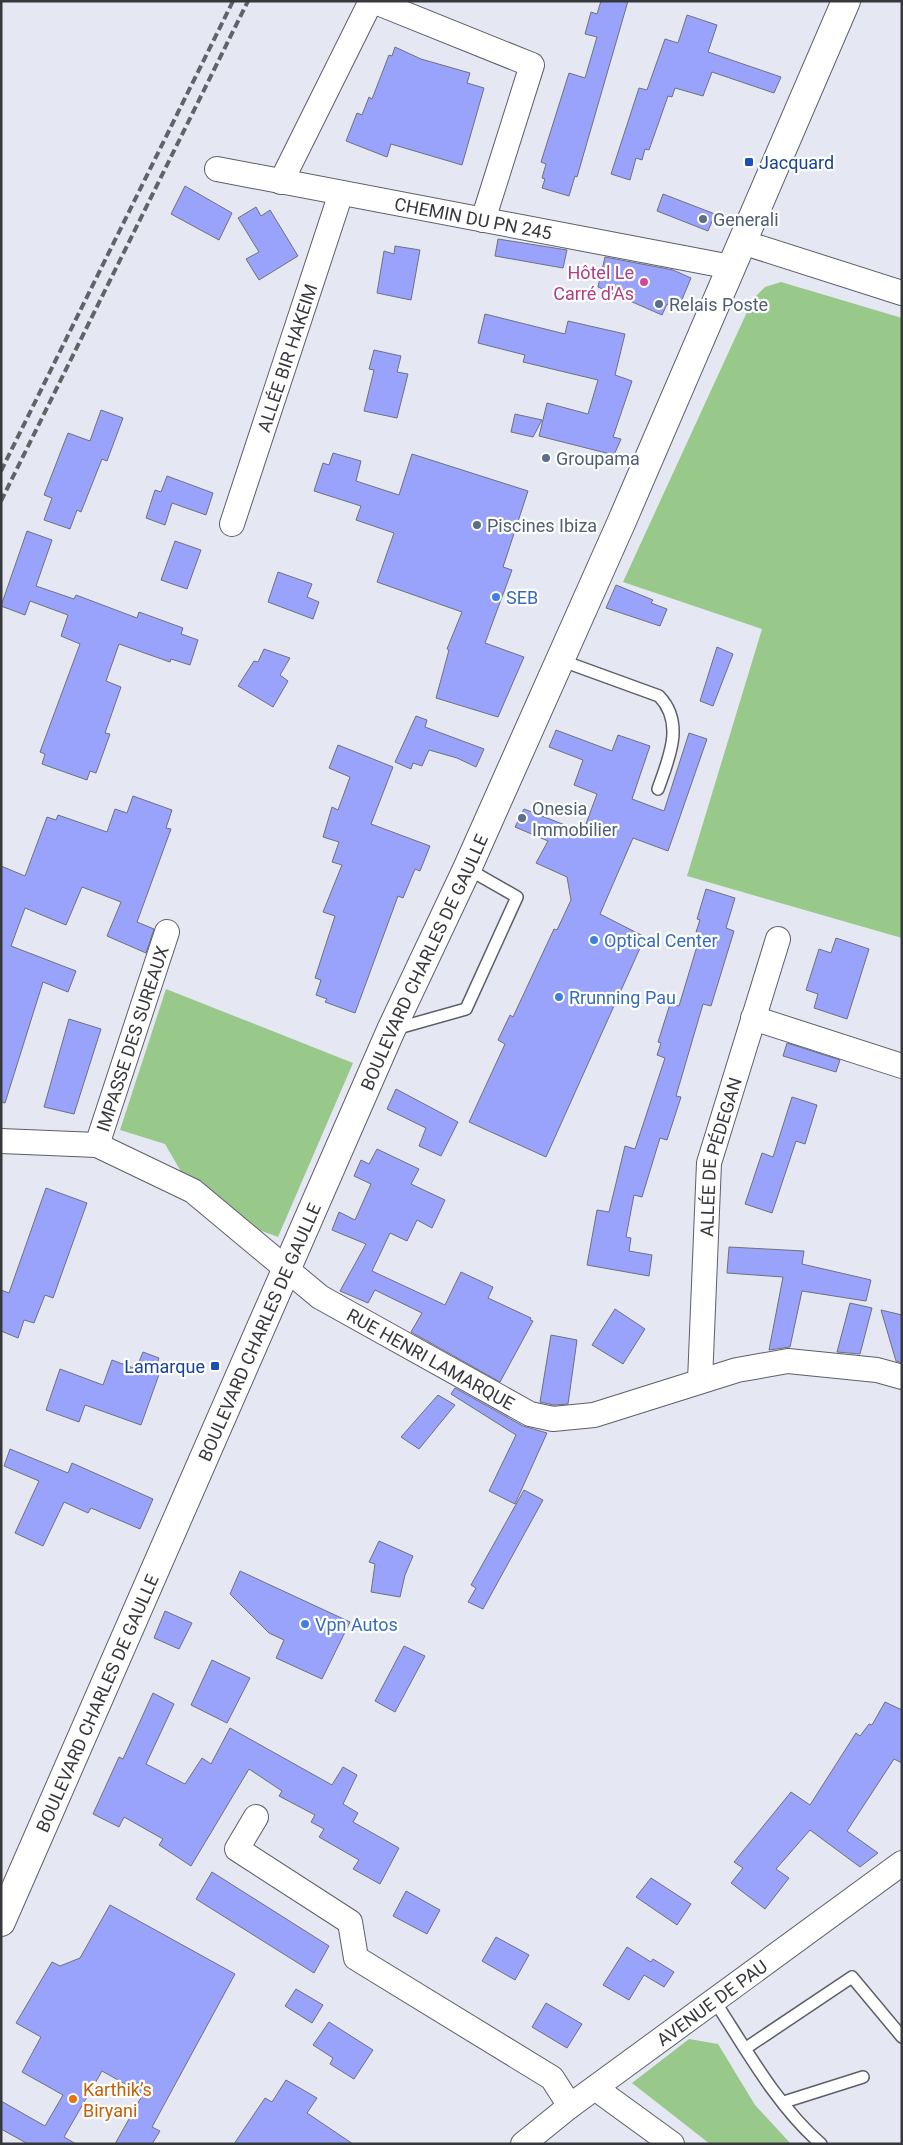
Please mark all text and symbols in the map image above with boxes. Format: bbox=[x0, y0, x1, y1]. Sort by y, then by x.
place label: Jacquard bbox=[759, 152, 834, 173]
marker: Jacquard bbox=[743, 156, 755, 168]
street label: CHEMIN DU PN 245 bbox=[393, 193, 554, 243]
place label: Generali bbox=[713, 209, 779, 230]
marker: Generali bbox=[697, 213, 709, 225]
place label: Hôtel Le Carré d'As bbox=[553, 262, 634, 304]
marker: Hôtel Le Carré d'As bbox=[638, 276, 650, 288]
street label: ALLÉE BIR HAKEIM bbox=[253, 281, 321, 435]
place label: Relais Poste bbox=[669, 294, 768, 315]
marker: Relais Poste bbox=[653, 298, 665, 310]
place label: Groupama bbox=[556, 448, 640, 469]
marker: Groupama bbox=[540, 452, 552, 464]
place label: Piscines Ibiza bbox=[487, 515, 597, 536]
marker: Piscines Ibiza bbox=[471, 519, 483, 531]
place label: SEB bbox=[506, 587, 538, 608]
marker: SEB bbox=[490, 591, 502, 603]
place label: Onesia Immobilier bbox=[532, 798, 618, 840]
marker: Onesia Immobilier bbox=[516, 812, 528, 824]
street label: BOULEVARD CHARLES DE GAULLE bbox=[356, 831, 492, 1093]
place label: Optical Center bbox=[604, 930, 718, 951]
marker: Optical Center bbox=[588, 934, 600, 946]
street label: IMPASSE DES SUREAUX bbox=[92, 943, 172, 1134]
place label: Rrunning Pau bbox=[569, 987, 676, 1008]
marker: Rrunning Pau bbox=[553, 991, 565, 1003]
street label: ALLÉE DE PÉDEGAN bbox=[695, 1075, 745, 1237]
street label: BOULEVARD CHARLES DE GAULLE bbox=[193, 1200, 325, 1464]
street label: RUE HENRI LAMARQUE bbox=[344, 1304, 518, 1414]
place label: Lamarque bbox=[124, 1356, 205, 1377]
marker: Lamarque bbox=[209, 1360, 221, 1372]
street label: BOULEVARD CHARLES DE GAULLE bbox=[31, 1571, 162, 1835]
place label: Vpn Autos bbox=[315, 1614, 398, 1635]
marker: Vpn Autos bbox=[299, 1618, 311, 1630]
street label: AVENUE DE PAU bbox=[652, 1955, 771, 2050]
place label: Karthik’s Biryani bbox=[83, 2079, 152, 2121]
marker: Karthik’s Biryani bbox=[67, 2093, 79, 2105]

